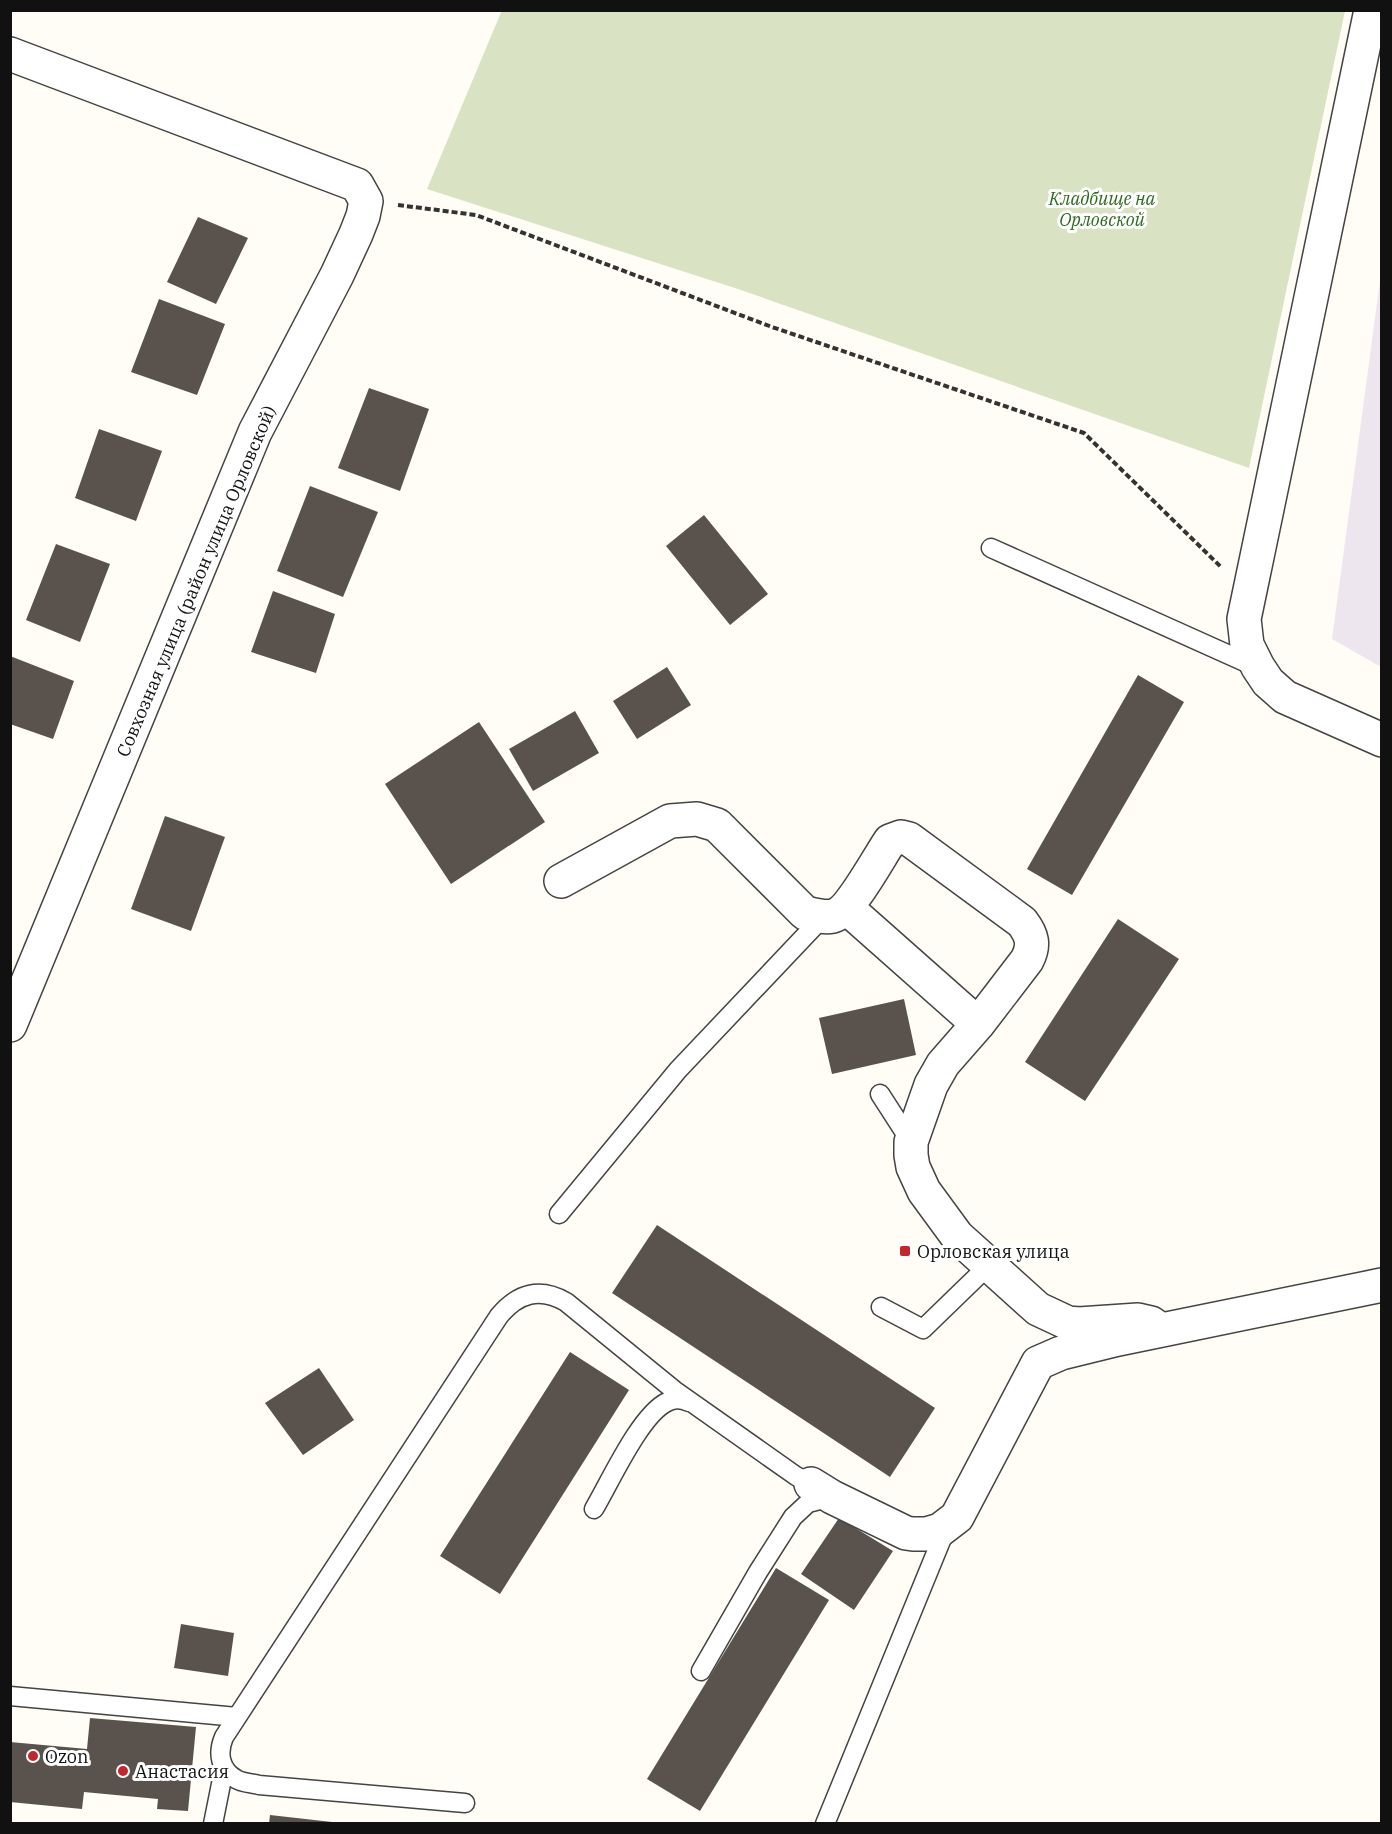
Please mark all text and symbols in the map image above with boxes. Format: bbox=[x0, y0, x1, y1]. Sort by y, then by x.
park label: Кладбище на Орловской bbox=[1048, 187, 1156, 231]
street label: Совхозная улица (район улица Орловской) bbox=[111, 402, 281, 760]
place label: Орловская улица bbox=[917, 1240, 1070, 1263]
marker: Орловская улица bbox=[898, 1244, 912, 1258]
place label: Ozon bbox=[45, 1745, 89, 1768]
marker: Ozon bbox=[26, 1749, 40, 1763]
place label: Анастасия bbox=[135, 1760, 229, 1783]
marker: Анастасия bbox=[116, 1764, 130, 1778]

